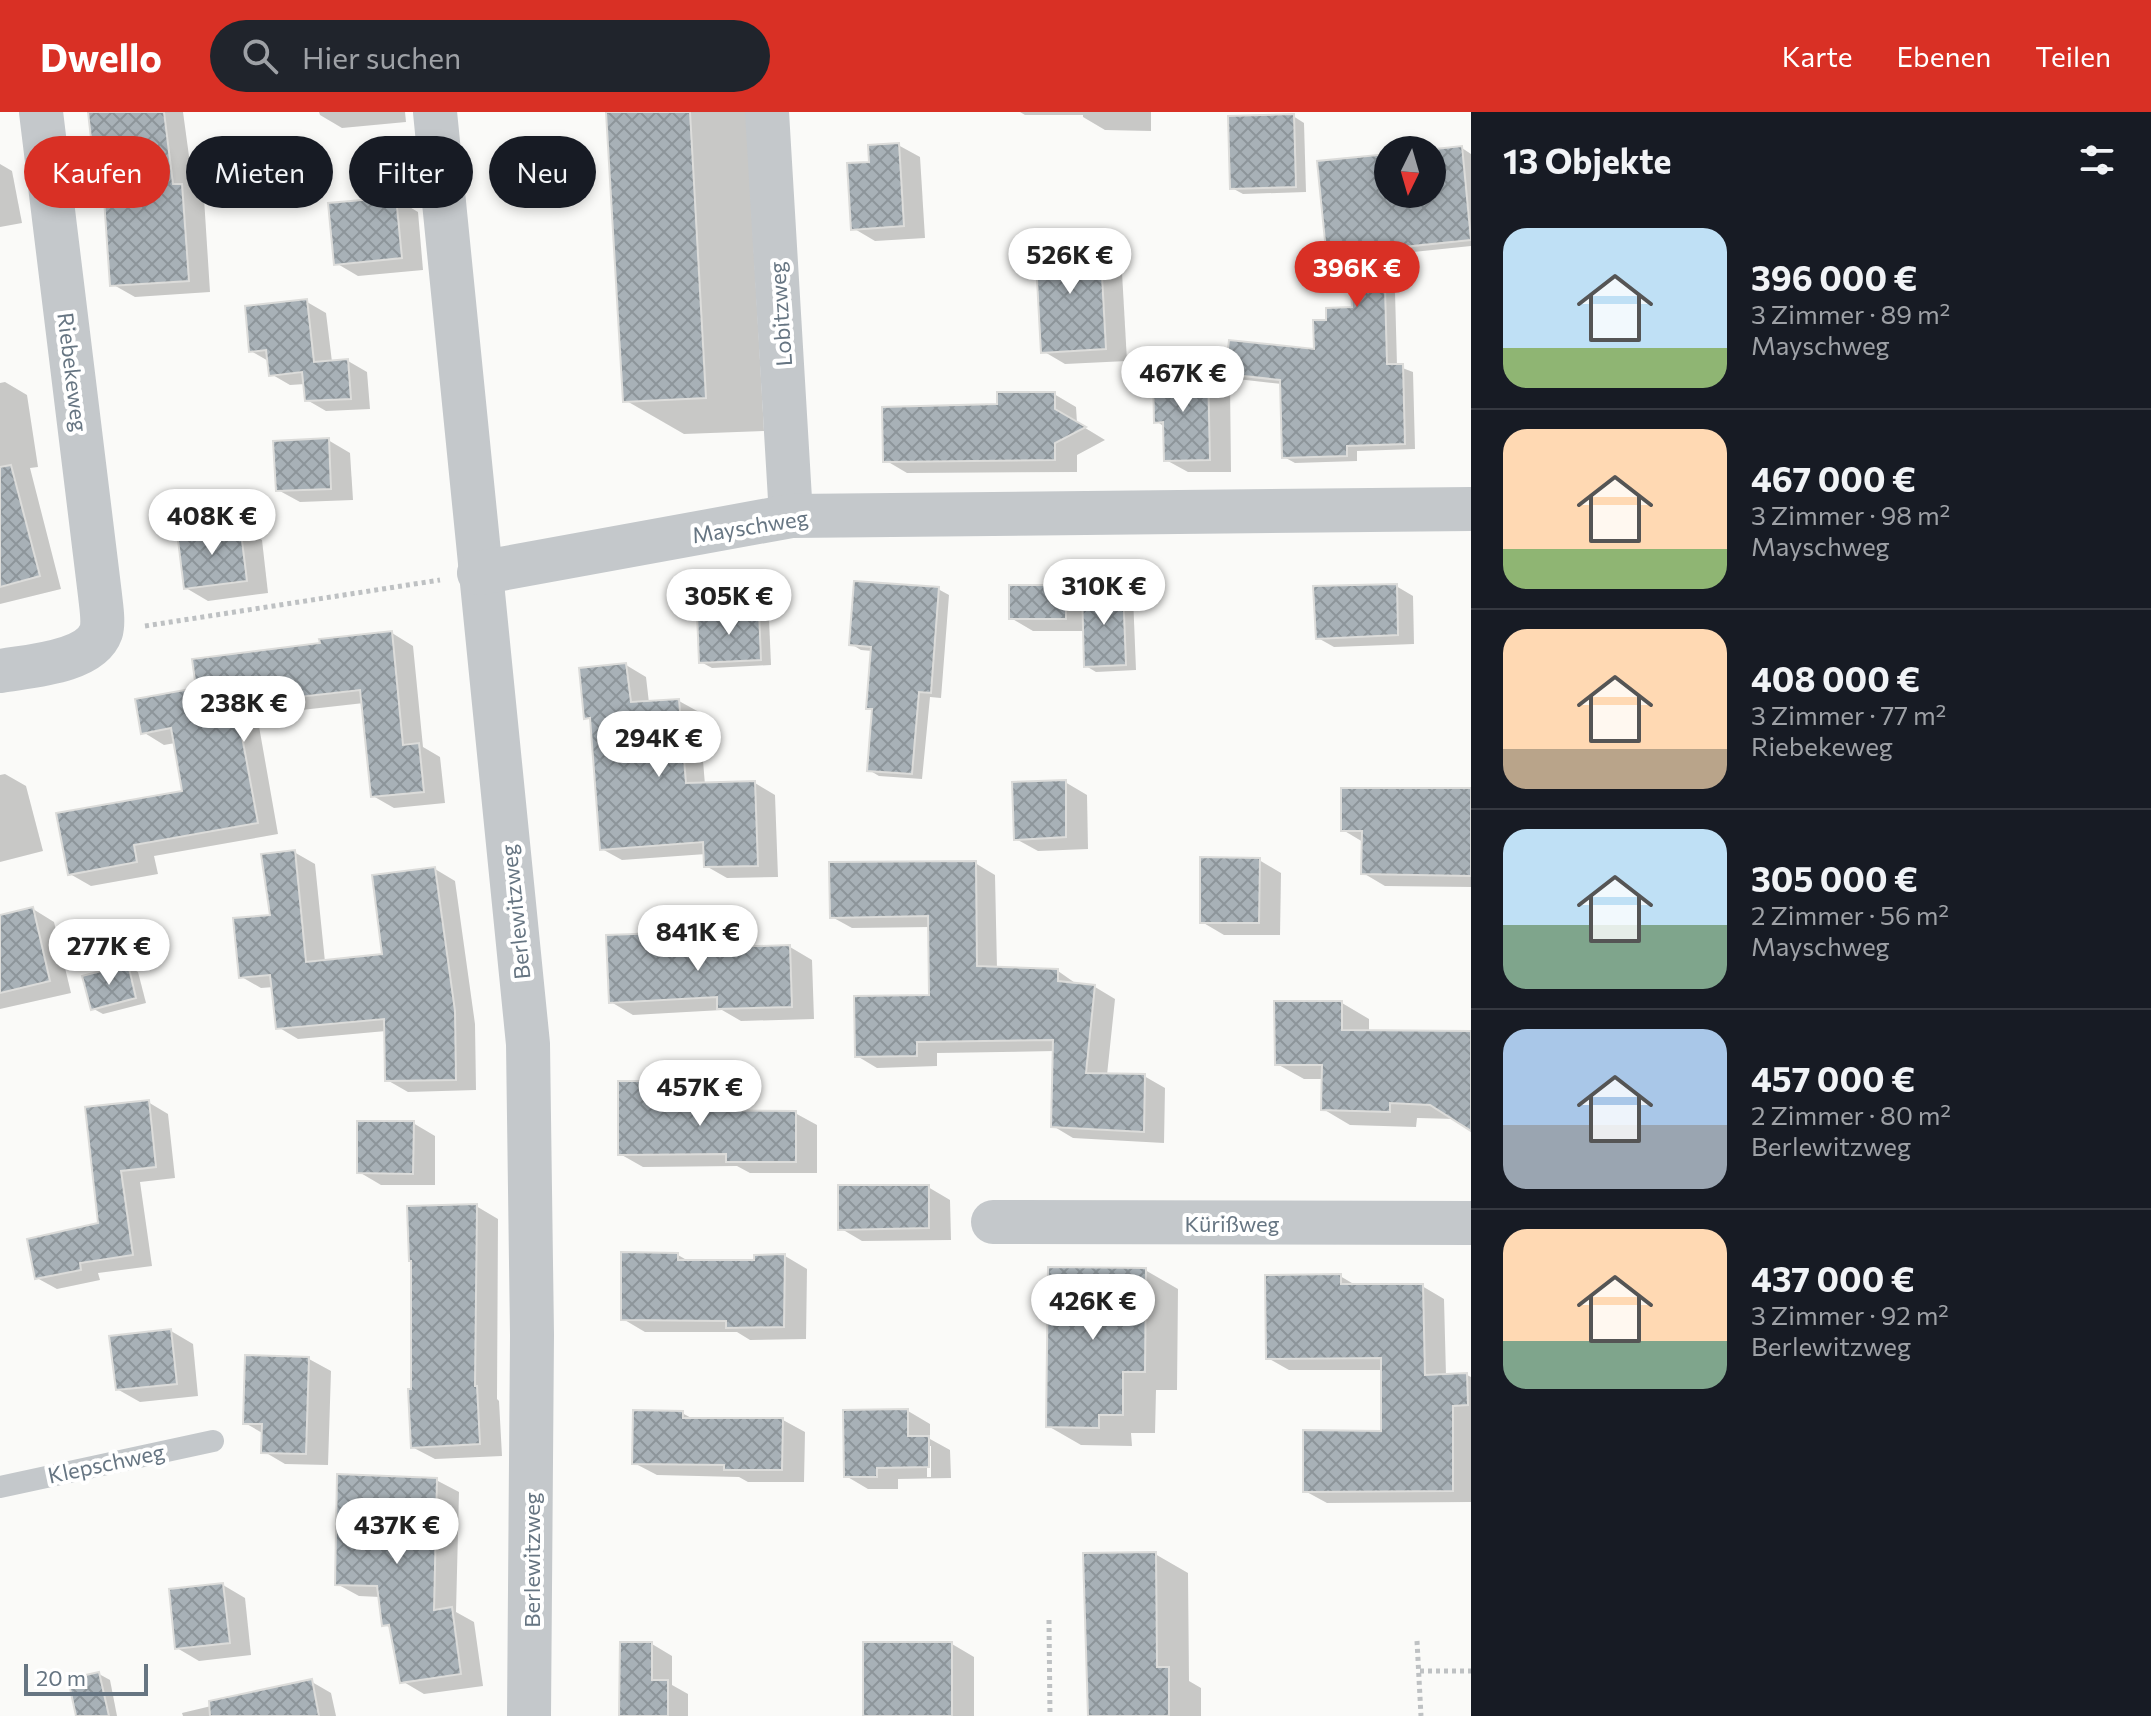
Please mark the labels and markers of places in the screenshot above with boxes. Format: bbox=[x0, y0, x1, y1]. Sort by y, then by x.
pin: 526K € bbox=[1005, 228, 1135, 296]
pin: 396K € bbox=[1292, 241, 1422, 309]
pin: 467K € bbox=[1118, 346, 1248, 414]
pin: 408K € bbox=[147, 489, 277, 557]
pin: 310K € bbox=[1039, 559, 1169, 627]
pin: 305K € bbox=[664, 569, 794, 637]
pin: 238K € bbox=[179, 676, 309, 744]
pin: 294K € bbox=[594, 711, 724, 779]
pin: 841K € bbox=[633, 905, 763, 973]
pin: 277K € bbox=[44, 919, 174, 987]
pin: 457K € bbox=[635, 1060, 765, 1128]
pin: 426K € bbox=[1028, 1274, 1158, 1342]
pin: 437K € bbox=[332, 1498, 462, 1566]

